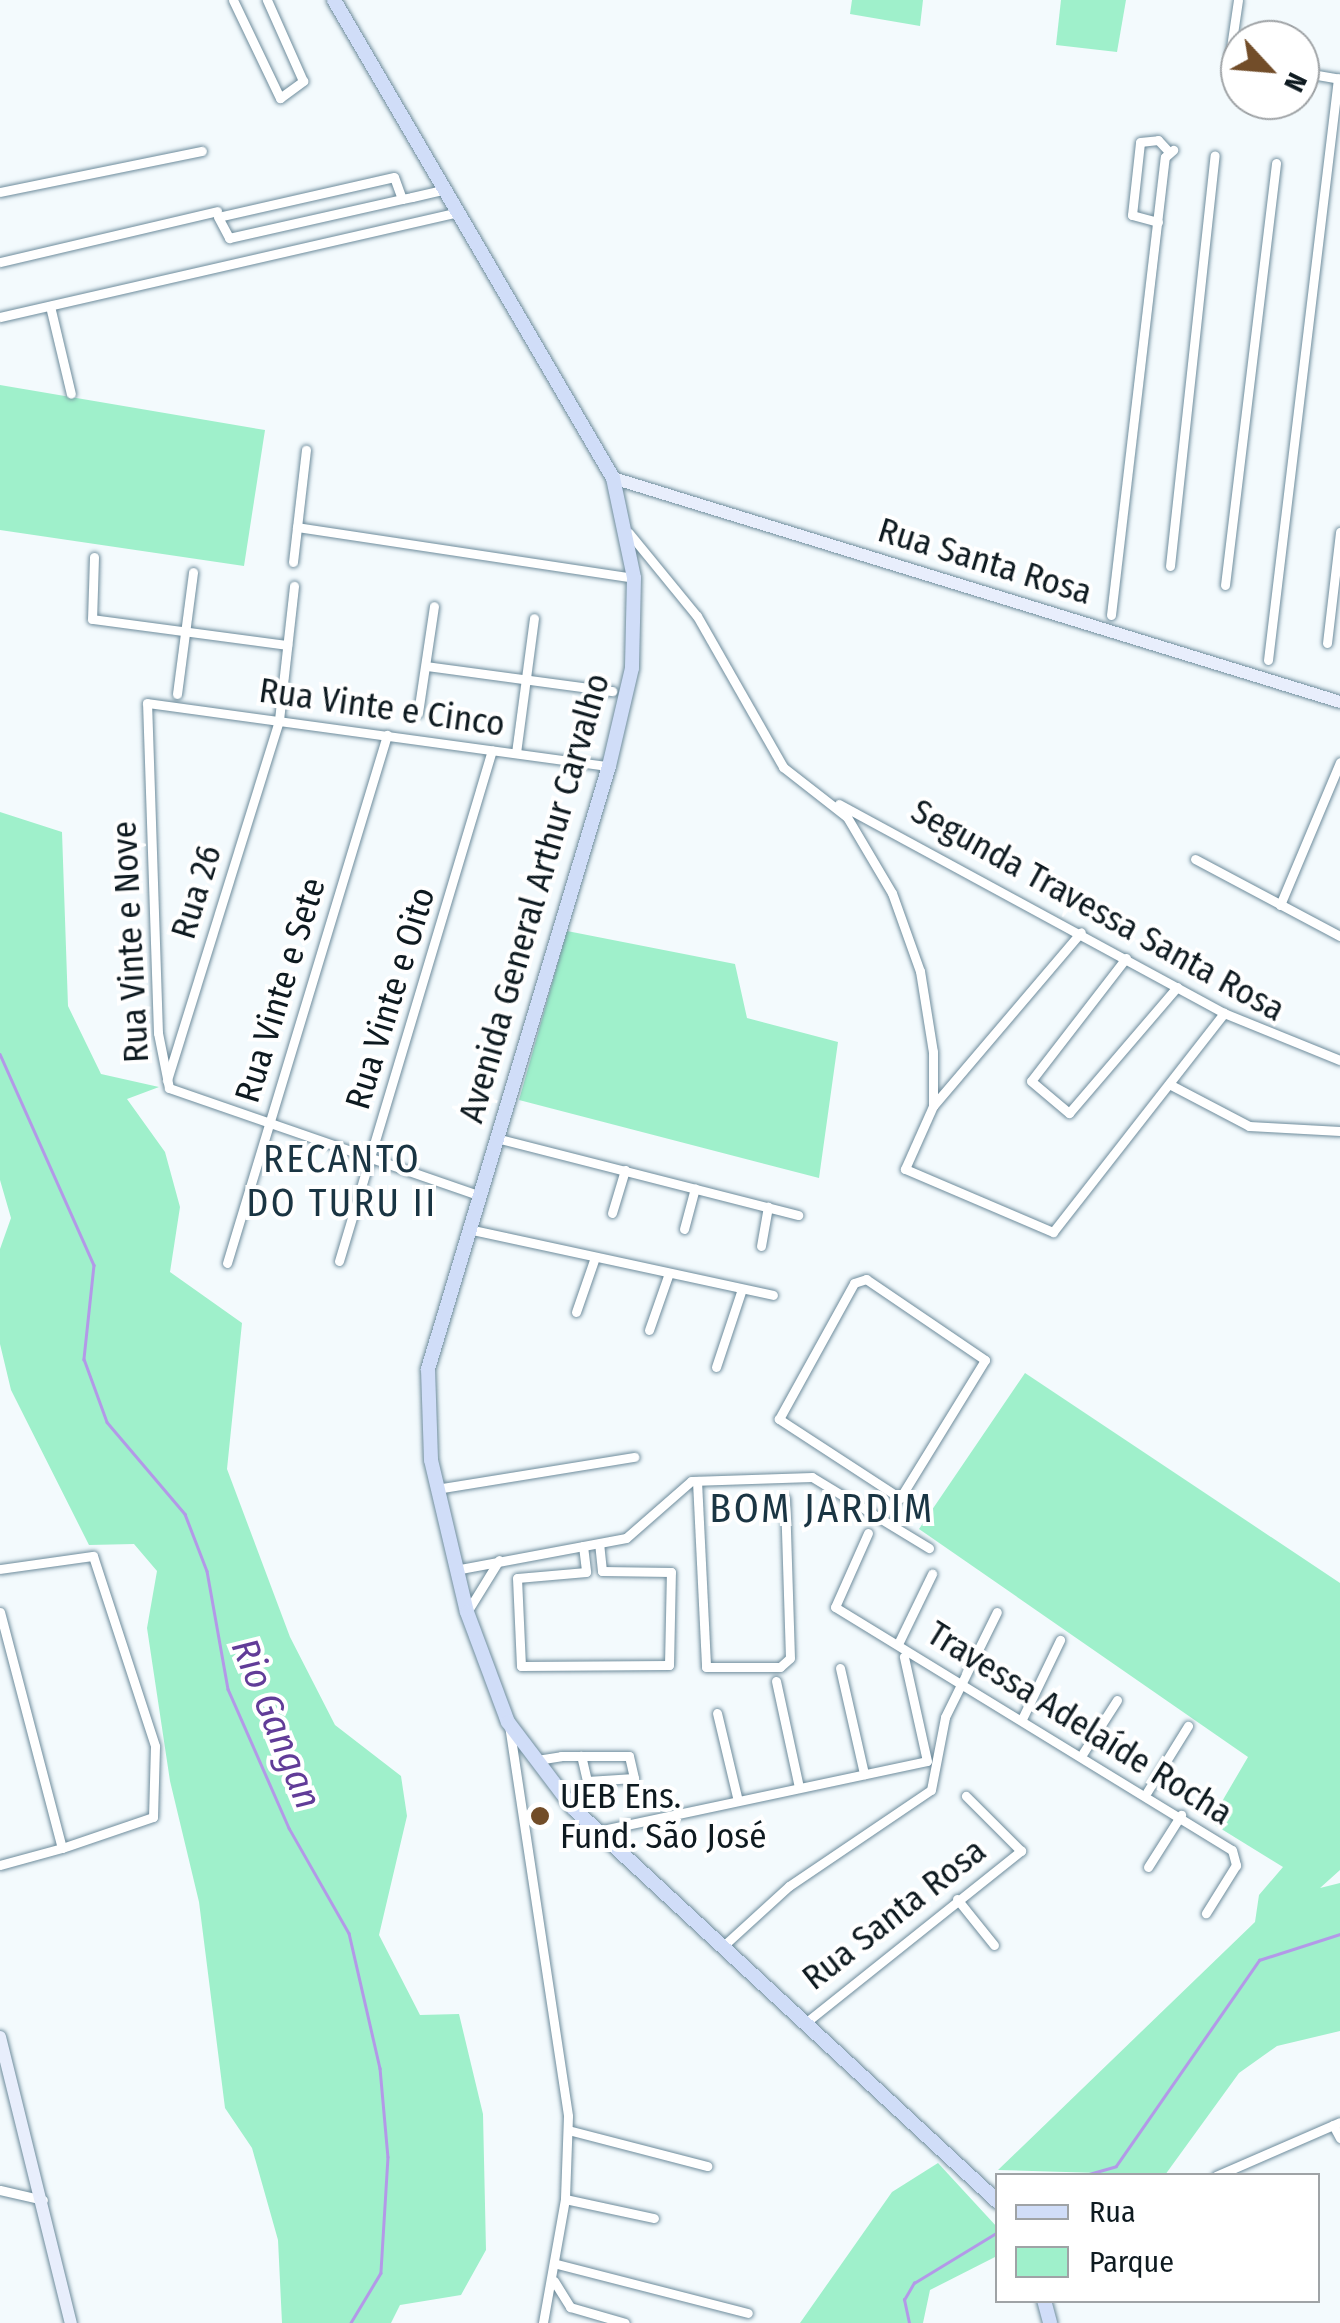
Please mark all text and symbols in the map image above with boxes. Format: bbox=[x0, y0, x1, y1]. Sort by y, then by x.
north arrow bbox=[1220, 20, 1320, 120]
text: N bbox=[1277, 68, 1314, 97]
street label: Rua Santa Rosa bbox=[873, 509, 1097, 613]
street label: Rua Vinte e Cinco bbox=[257, 669, 507, 745]
street label: Avenida General Arthur Carvalho bbox=[450, 669, 618, 1127]
street label: Segunda Travessa Santa Rosa bbox=[904, 790, 1292, 1030]
street label: Rua Vinte e Nove bbox=[103, 820, 157, 1064]
street label: Rua 26 bbox=[162, 840, 230, 944]
street label: Rua Vinte e Sete bbox=[226, 873, 334, 1107]
street label: Rua Vinte e Oito bbox=[336, 882, 444, 1114]
district label: RECANTO DO TURU II bbox=[246, 1137, 438, 1226]
district label: BOM JARDIM bbox=[709, 1485, 935, 1533]
street label: Travessa Adelaíde Rocha bbox=[920, 1612, 1240, 1834]
water label: Rio Gangan bbox=[221, 1632, 331, 1816]
place label: UEB Ens. Fund. São José bbox=[560, 1775, 767, 1857]
marker: UEB Ens. Fund. São José bbox=[529, 1805, 551, 1827]
street label: Rua Santa Rosa bbox=[794, 1829, 994, 1999]
legend bbox=[995, 2173, 1320, 2303]
text: Rua bbox=[1089, 2194, 1136, 2230]
text: Parque bbox=[1089, 2244, 1174, 2280]

